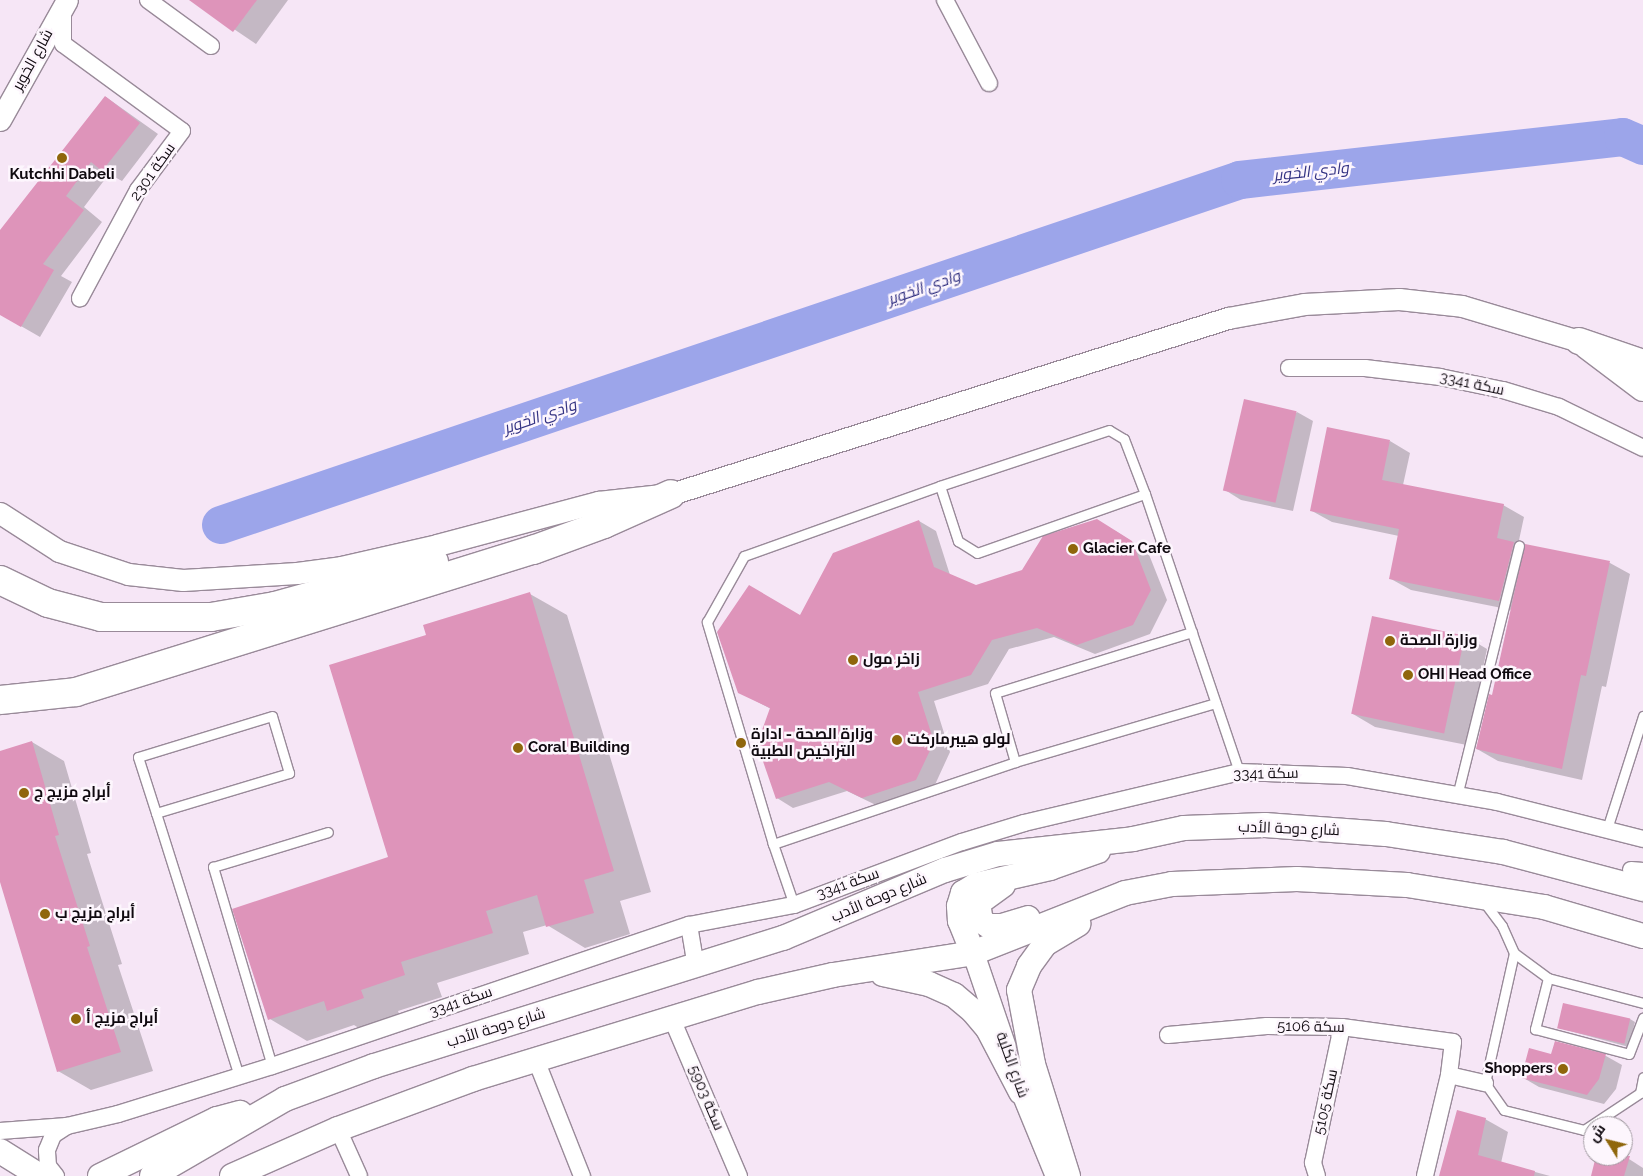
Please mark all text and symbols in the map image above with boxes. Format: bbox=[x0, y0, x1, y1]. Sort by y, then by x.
street label: شارع الخوير bbox=[9, 26, 57, 94]
street label: سكة 2301 bbox=[127, 140, 179, 204]
marker: Kutchhi Dabeli bbox=[56, 152, 68, 164]
water label: وادي الخوير bbox=[1272, 158, 1350, 186]
place label: Kutchhi Dabeli bbox=[9, 166, 115, 184]
water label: وادي الخوير bbox=[885, 267, 963, 309]
street label: سكة 3341 bbox=[1438, 368, 1506, 400]
water label: وادي الخوير bbox=[501, 396, 579, 438]
place label: Glacier Cafe bbox=[1083, 540, 1171, 558]
marker: Glacier Cafe bbox=[1067, 543, 1079, 555]
place label: وزارة الصحة bbox=[1400, 632, 1477, 650]
marker: وزارة الصحة bbox=[1384, 635, 1396, 647]
place label: زاخر مول bbox=[863, 651, 920, 669]
marker: زاخر مول bbox=[847, 654, 859, 666]
place label: OHI Head Office bbox=[1418, 666, 1531, 684]
marker: OHI Head Office bbox=[1402, 669, 1414, 681]
place label: وزارة الصحة - ادارة التراخيص الطبية bbox=[751, 725, 873, 760]
place label: لولو هيبرماركت bbox=[907, 731, 1011, 749]
marker: لولو هيبرماركت bbox=[891, 734, 903, 746]
marker: وزارة الصحة - ادارة التراخيص الطبية bbox=[735, 737, 747, 749]
place label: Coral Building bbox=[528, 739, 630, 757]
marker: Coral Building bbox=[512, 742, 524, 754]
street label: سكة 3341 bbox=[1233, 764, 1299, 784]
place label: أبراج مزيج ج bbox=[34, 784, 111, 802]
marker: أبراج مزيج ج bbox=[18, 787, 30, 799]
street label: شارع دوحة الأدب bbox=[1238, 818, 1340, 840]
street label: سكة 3341 bbox=[814, 864, 882, 904]
street label: شارع دوحة الأدب bbox=[829, 870, 929, 926]
place label: أبراج مزيج ب bbox=[55, 905, 135, 923]
marker: أبراج مزيج ب bbox=[39, 908, 51, 920]
street label: سكة 3341 bbox=[427, 983, 495, 1021]
street label: شارع دوحة الأدب bbox=[445, 1004, 547, 1052]
place label: أبراج مزيج أ bbox=[86, 1010, 158, 1028]
marker: أبراج مزيج أ bbox=[70, 1013, 82, 1025]
street label: سكة 5106 bbox=[1277, 1017, 1345, 1037]
street label: شارع الكلية bbox=[992, 1030, 1032, 1100]
place label: Shoppers bbox=[1484, 1060, 1553, 1078]
street label: سكة 5903 bbox=[684, 1063, 728, 1133]
marker: Shoppers bbox=[1557, 1063, 1569, 1075]
street label: سكة 5105 bbox=[1310, 1067, 1342, 1137]
north arrow bbox=[1583, 1116, 1633, 1166]
text: ش bbox=[1585, 1121, 1608, 1145]

